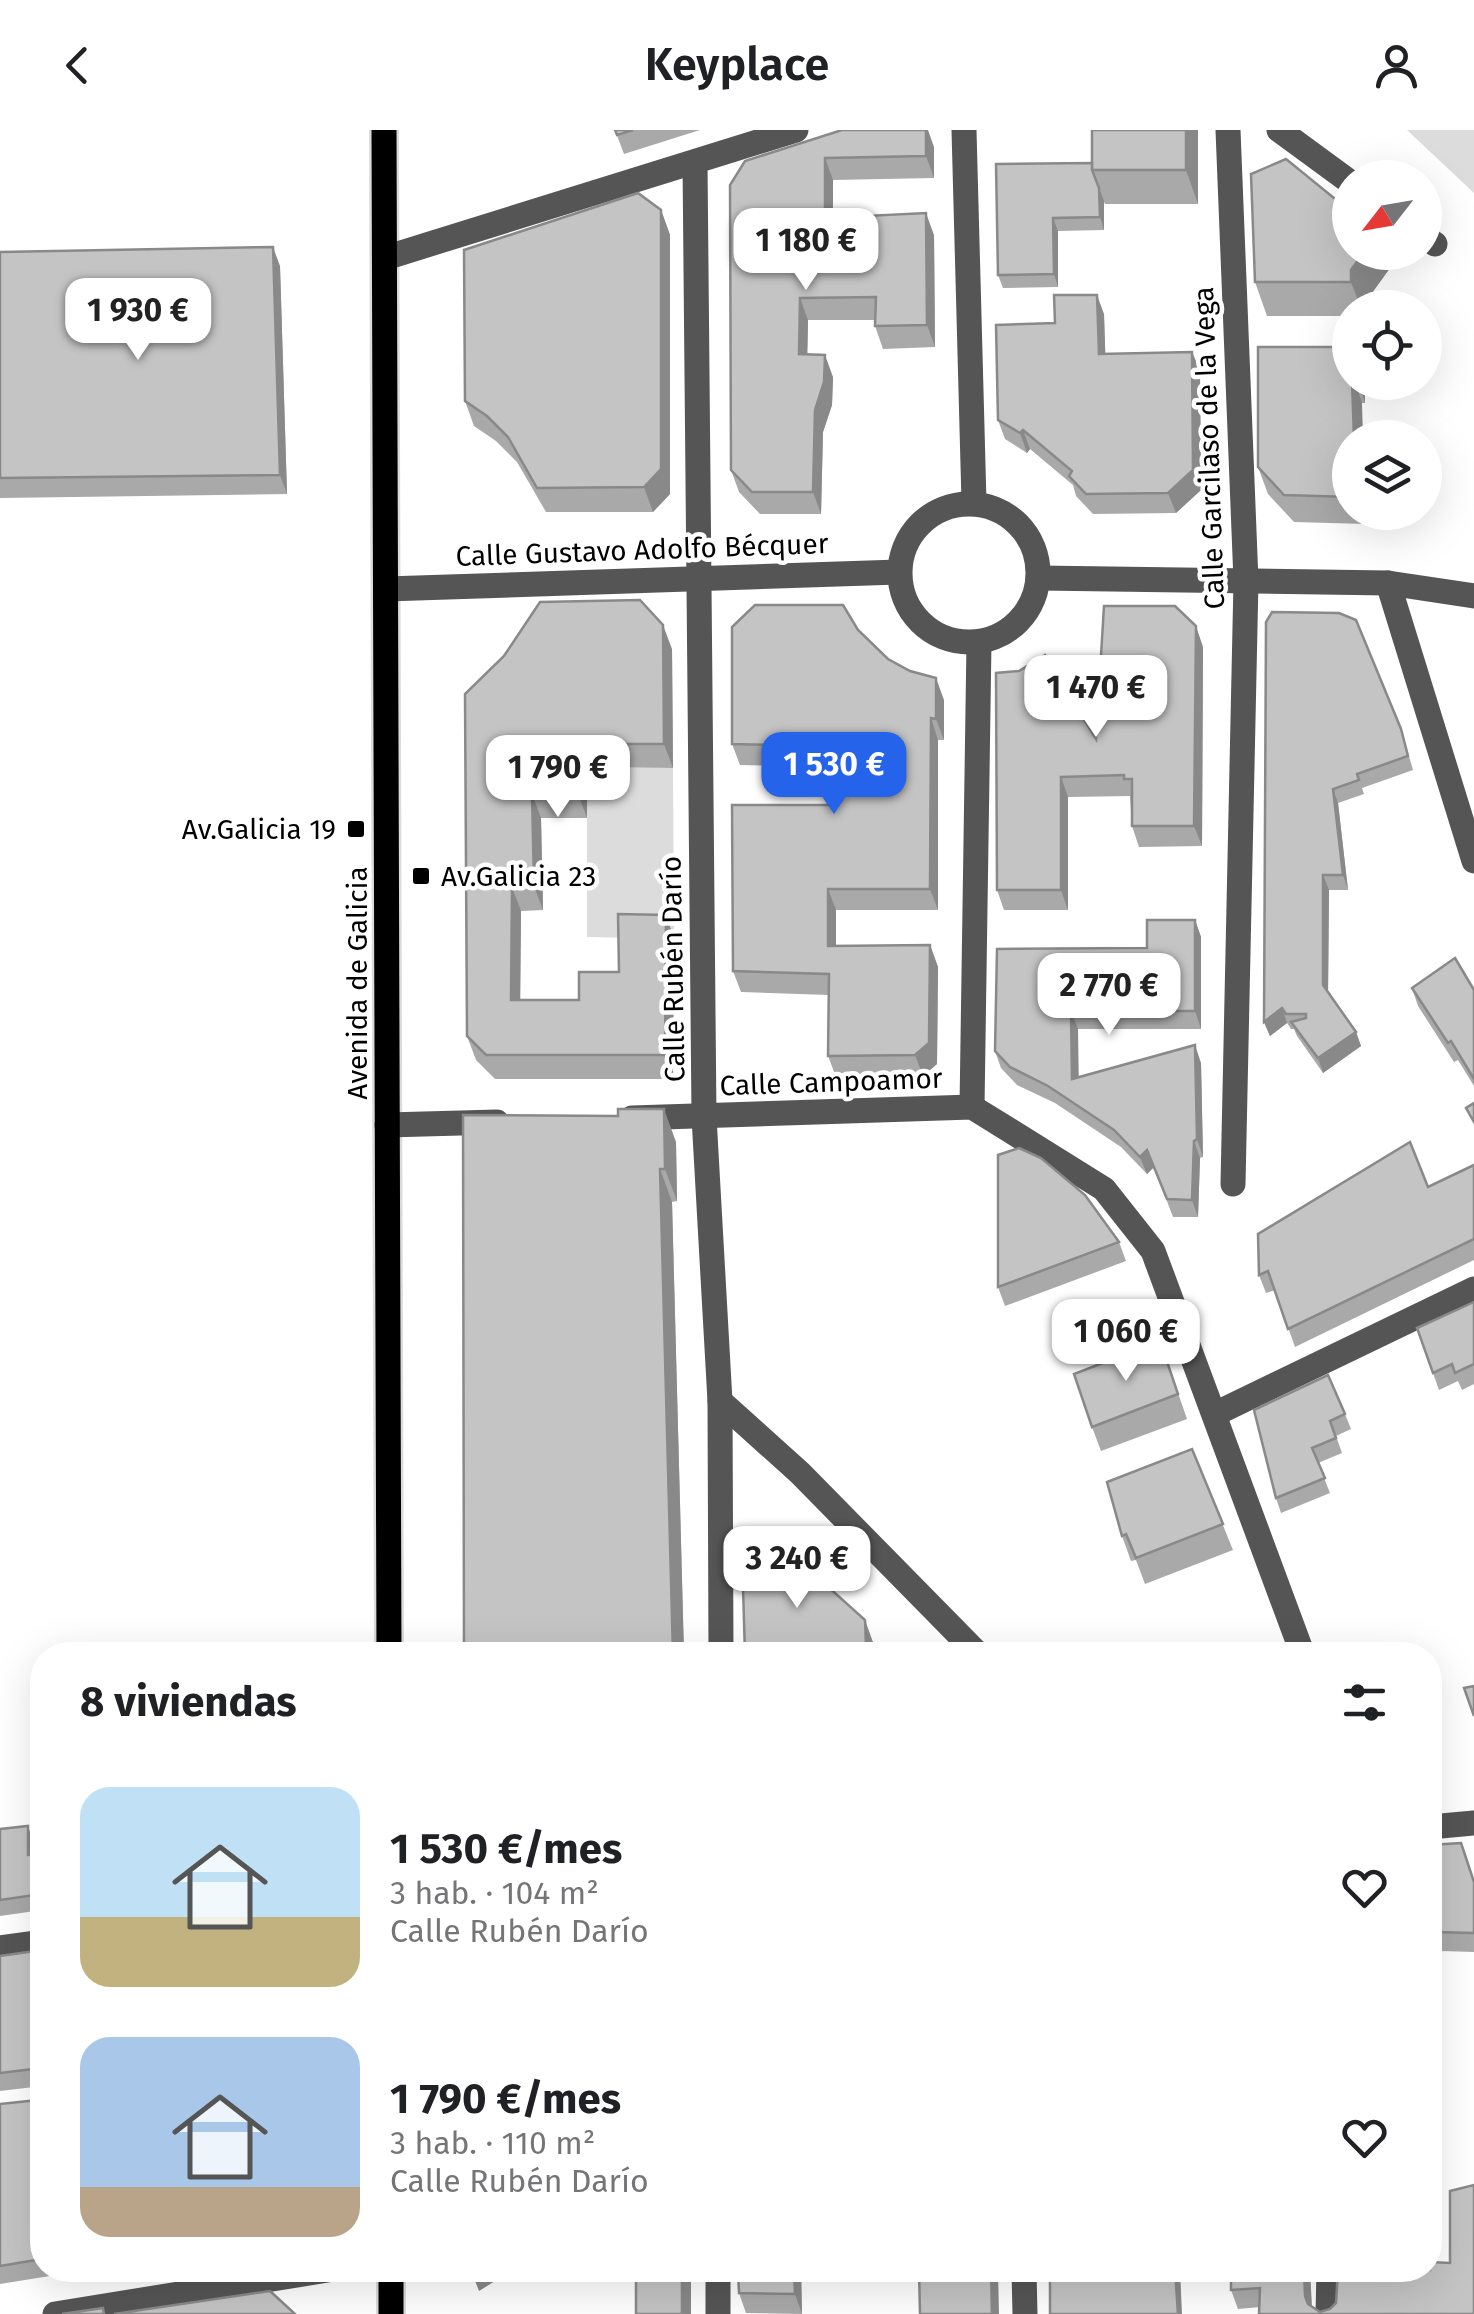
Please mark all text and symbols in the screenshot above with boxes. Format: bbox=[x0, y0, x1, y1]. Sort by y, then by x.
icon: back bbox=[50, 38, 105, 93]
text: Keyplace bbox=[645, 38, 829, 92]
icon: person bbox=[1369, 38, 1424, 93]
north arrow bbox=[1332, 160, 1442, 270]
map controls bbox=[1332, 160, 1442, 530]
pin: 1 180 € bbox=[714, 208, 898, 293]
text: 1 180 € bbox=[755, 221, 857, 259]
pin: 1 930 € bbox=[46, 278, 230, 363]
street label: Calle Garcilaso de la Vega bbox=[1187, 286, 1231, 610]
button: locate bbox=[1332, 290, 1442, 400]
text: 1 930 € bbox=[87, 291, 189, 329]
button: layers bbox=[1332, 420, 1442, 530]
street label: Calle Gustavo Adolfo Bécquer bbox=[455, 527, 829, 573]
pin: 1 470 € bbox=[1004, 655, 1188, 740]
text: 1 470 € bbox=[1046, 668, 1146, 706]
pin: 1 530 € bbox=[742, 732, 926, 817]
pin: 1 790 € bbox=[466, 735, 650, 820]
text: 1 530 € bbox=[783, 745, 885, 783]
text: 1 790 € bbox=[508, 748, 608, 786]
place label: Av.Galicia 19 bbox=[182, 813, 336, 846]
marker: Av.Galicia 19 bbox=[345, 818, 367, 840]
street label: Calle Rubén Darío bbox=[655, 856, 691, 1082]
place label: Av.Galicia 23 bbox=[441, 860, 596, 893]
marker: Av.Galicia 23 bbox=[410, 865, 432, 887]
street label: Avenida de Galicia bbox=[341, 866, 374, 1100]
pin: 2 770 € bbox=[1017, 953, 1201, 1038]
text: 2 770 € bbox=[1060, 966, 1158, 1004]
street label: Calle Campoamor bbox=[719, 1062, 943, 1102]
pin: 1 060 € bbox=[1034, 1299, 1218, 1384]
text: 1 060 € bbox=[1074, 1312, 1178, 1350]
pin: 3 240 € bbox=[705, 1526, 889, 1611]
text: 3 240 € bbox=[745, 1539, 849, 1577]
icon: filters bbox=[1337, 1675, 1392, 1730]
text: 8 viviendas bbox=[80, 1677, 297, 1727]
text: 1 530 €/mes bbox=[390, 1824, 622, 1874]
icon: home bbox=[160, 1827, 280, 1947]
icon: heart bbox=[1337, 1860, 1392, 1915]
text: 3 hab. · 104 m² bbox=[390, 1874, 599, 1912]
text: Calle Rubén Darío bbox=[390, 1912, 649, 1950]
text: 1 790 €/mes bbox=[390, 2074, 621, 2124]
icon: home bbox=[160, 2077, 280, 2197]
icon: heart bbox=[1337, 2110, 1392, 2165]
text: 3 hab. · 110 m² bbox=[390, 2124, 595, 2162]
text: Calle Rubén Darío bbox=[390, 2162, 649, 2200]

